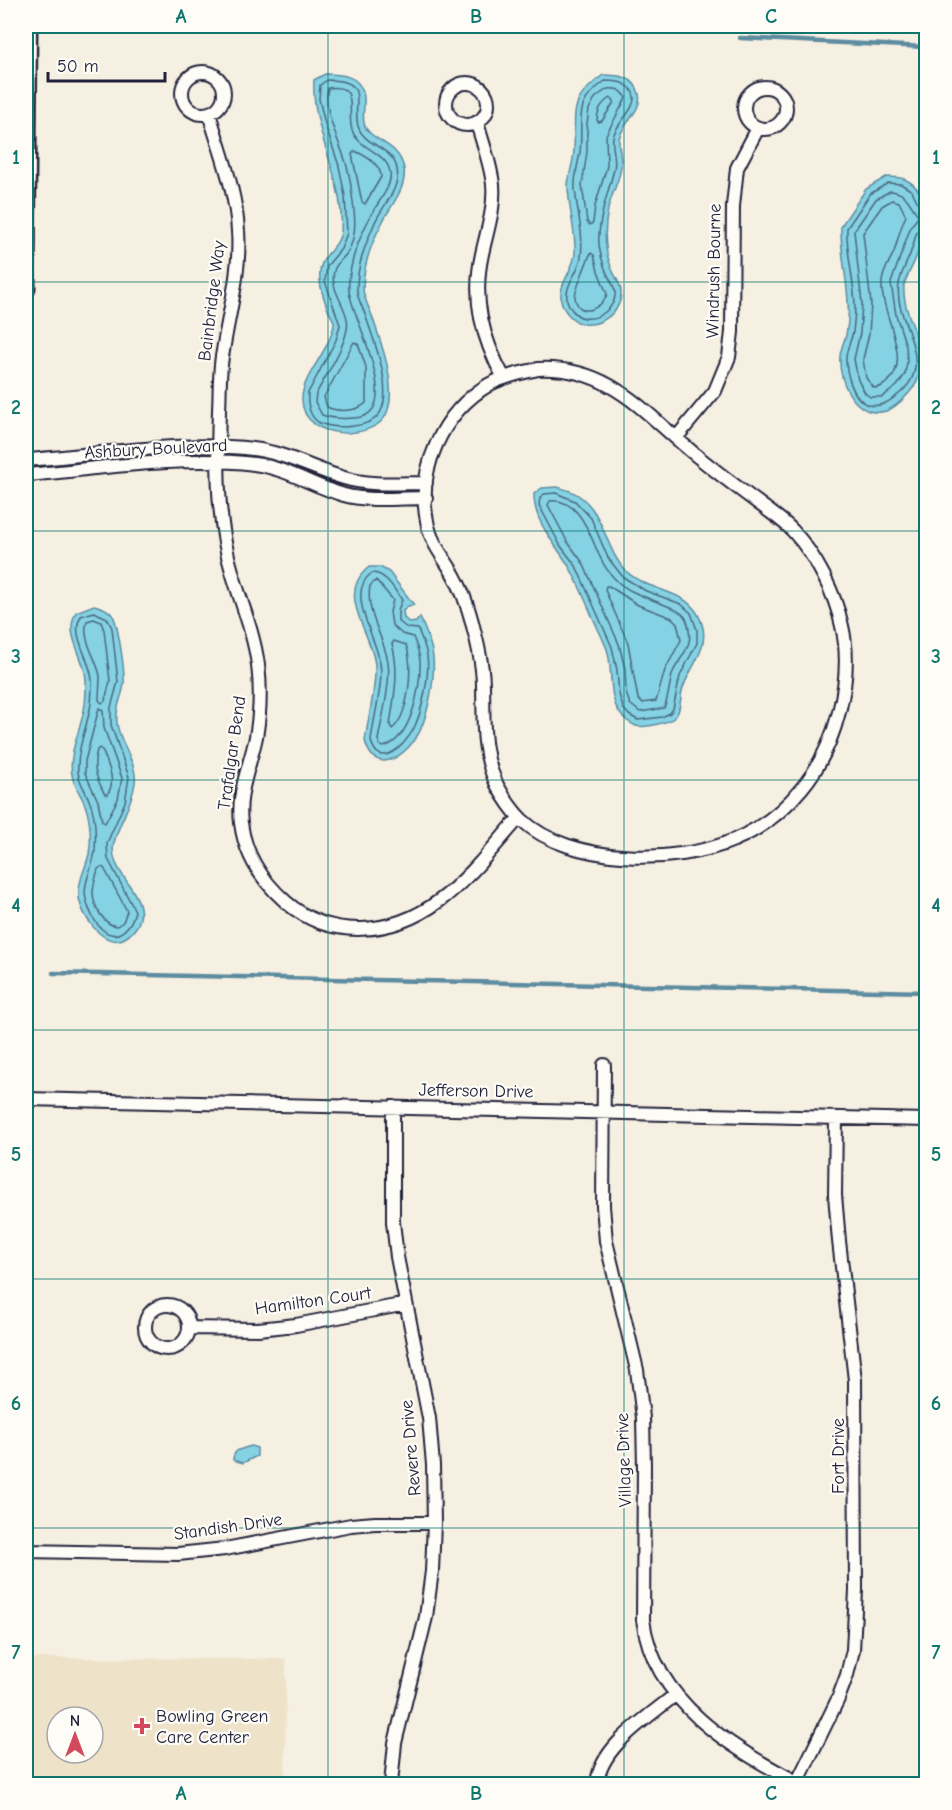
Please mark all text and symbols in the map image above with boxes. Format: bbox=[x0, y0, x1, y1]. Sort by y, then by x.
text: A bbox=[175, 5, 187, 28]
text: B bbox=[470, 5, 482, 28]
text: C bbox=[765, 5, 777, 28]
scale bar bbox=[48, 45, 165, 83]
text: 50 m bbox=[57, 56, 99, 77]
text: 1 bbox=[12, 146, 20, 169]
text: 1 bbox=[932, 146, 940, 169]
street label: Windrush Bourne bbox=[702, 203, 726, 339]
street label: Bainbridge Way bbox=[194, 239, 230, 362]
text: 2 bbox=[11, 396, 21, 419]
text: 2 bbox=[931, 396, 941, 419]
street label: Ashbury Boulevard bbox=[84, 435, 228, 463]
text: 3 bbox=[11, 645, 21, 668]
text: 3 bbox=[931, 645, 941, 668]
street label: Trafalgar Bend bbox=[214, 695, 250, 811]
text: 4 bbox=[11, 894, 21, 917]
text: 4 bbox=[931, 894, 941, 917]
street label: Jefferson Drive bbox=[418, 1079, 534, 1103]
text: 5 bbox=[11, 1143, 21, 1166]
text: 5 bbox=[931, 1143, 941, 1166]
street label: Hamilton Court bbox=[253, 1282, 373, 1320]
text: 6 bbox=[11, 1392, 21, 1415]
text: 6 bbox=[931, 1392, 941, 1415]
street label: Revere Drive bbox=[396, 1399, 426, 1497]
street label: Village Drive bbox=[612, 1413, 636, 1507]
street label: Fort Drive bbox=[828, 1418, 849, 1494]
street label: Standish Drive bbox=[172, 1509, 284, 1545]
text: 7 bbox=[12, 1641, 21, 1664]
text: 7 bbox=[932, 1641, 941, 1664]
north arrow bbox=[45, 1705, 105, 1765]
place label: Bowling Green Care Center bbox=[156, 1706, 269, 1748]
text: N bbox=[70, 1712, 80, 1730]
marker: Bowling Green Care Center bbox=[133, 1717, 151, 1735]
text: A bbox=[175, 1782, 187, 1805]
text: B bbox=[470, 1782, 482, 1805]
text: C bbox=[765, 1782, 777, 1805]

